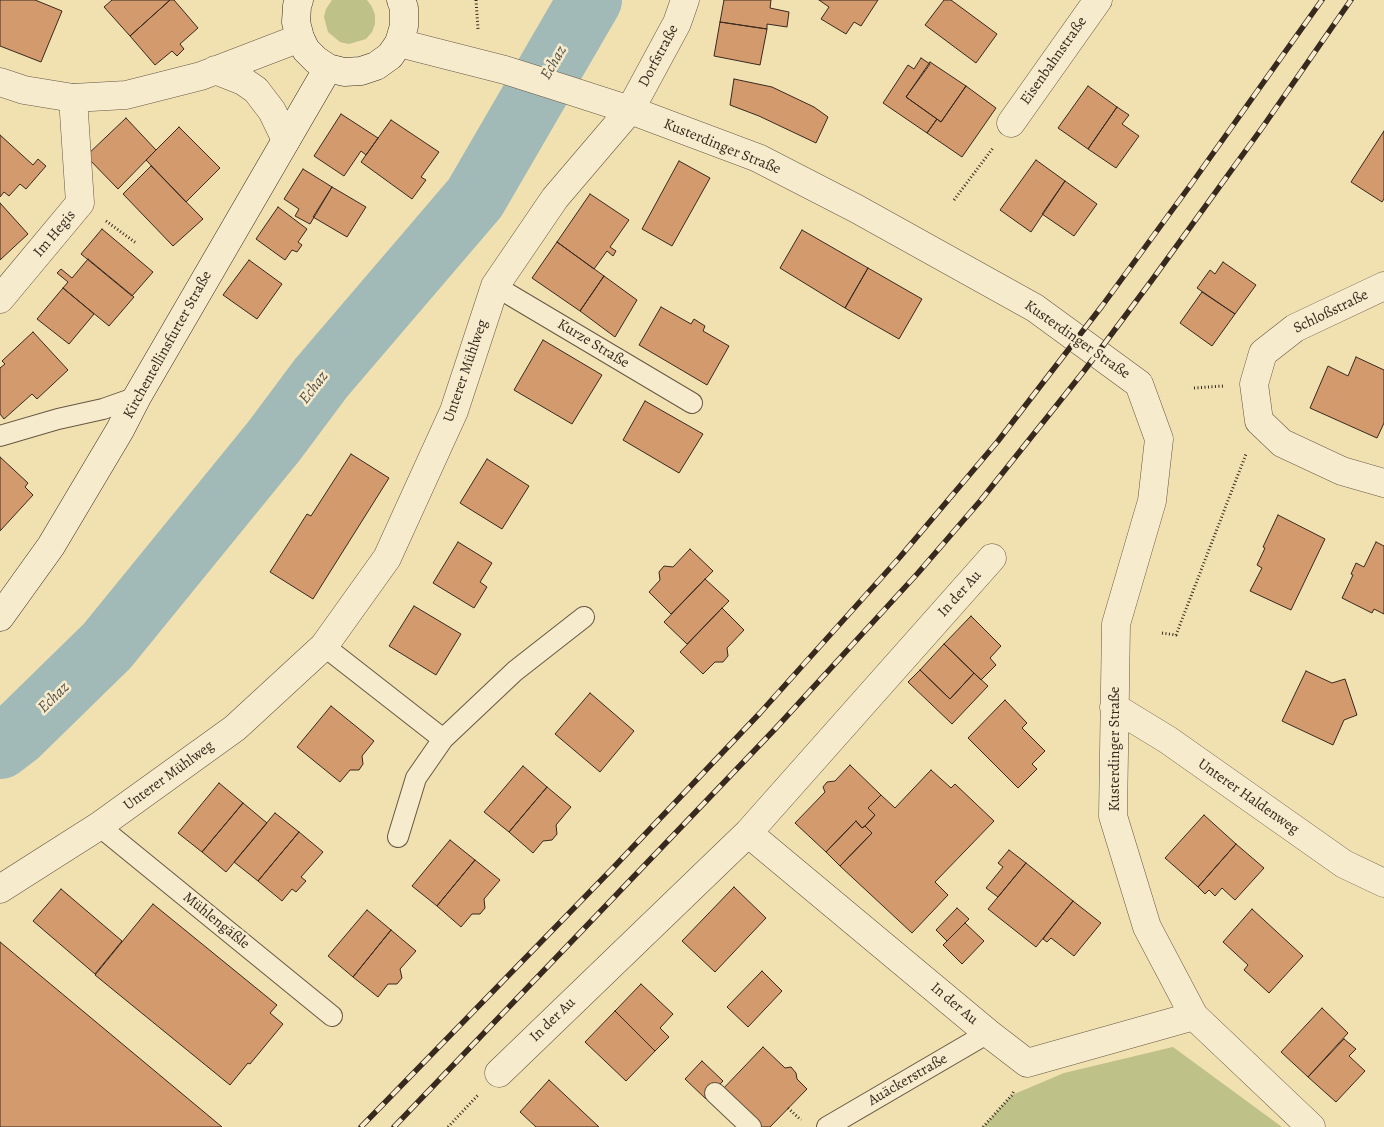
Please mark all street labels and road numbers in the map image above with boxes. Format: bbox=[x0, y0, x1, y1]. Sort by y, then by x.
street label: Eisenbahnstraße bbox=[1017, 13, 1091, 109]
street label: Dorfstraße bbox=[635, 22, 683, 90]
street label: Kusterdinger Straße bbox=[661, 115, 783, 179]
street label: Im Hegis bbox=[30, 207, 80, 261]
street label: Kirchentellinsfurter Straße bbox=[120, 268, 216, 422]
street label: Schloßstraße bbox=[1291, 286, 1371, 338]
street label: Kusterdinger Straße bbox=[1021, 297, 1133, 383]
street label: Kurze Straße bbox=[554, 316, 632, 372]
street label: Unterer Mühlweg bbox=[440, 317, 492, 425]
street label: In der Au bbox=[934, 567, 986, 621]
street label: Kusterdinger Straße bbox=[1106, 686, 1124, 812]
street label: Unterer Mühlweg bbox=[120, 737, 218, 815]
street label: Unterer Haldenweg bbox=[1194, 755, 1302, 839]
street label: Mühlengäßle bbox=[179, 889, 253, 953]
street label: In der Au bbox=[927, 979, 981, 1029]
street label: In der Au bbox=[526, 994, 580, 1046]
street label: Auäckerstraße bbox=[865, 1050, 951, 1110]

